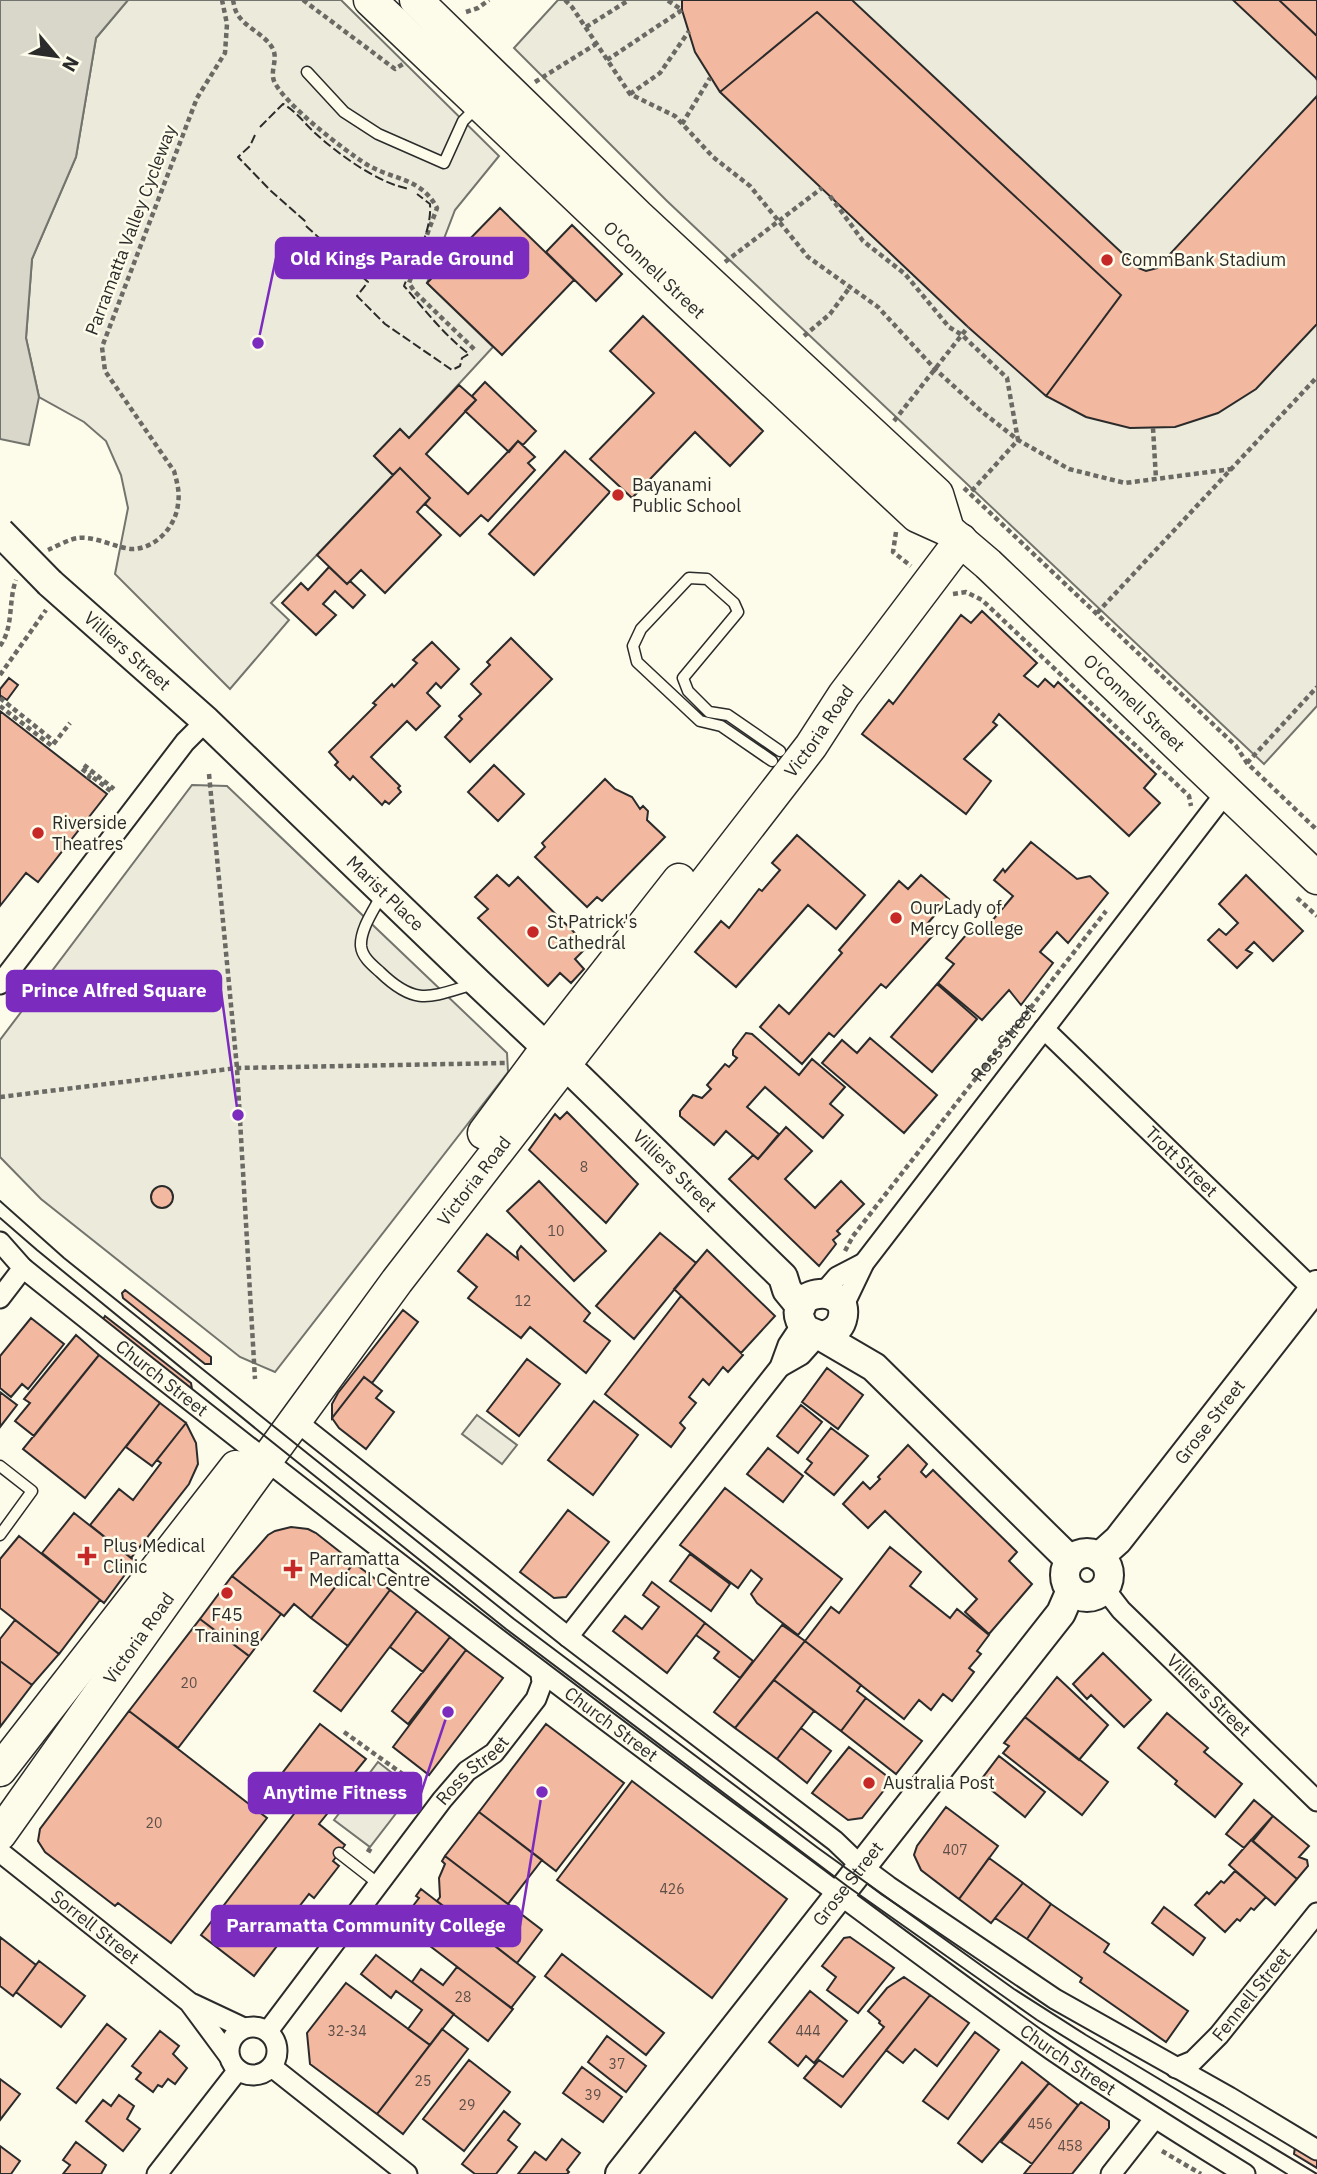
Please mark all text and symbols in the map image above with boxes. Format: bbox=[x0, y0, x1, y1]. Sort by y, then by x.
north arrow bbox=[21, 21, 91, 91]
text: N bbox=[57, 52, 85, 76]
street label: Parramatta Valley Cycleway bbox=[80, 121, 181, 338]
street label: O'Connell Street bbox=[599, 216, 710, 323]
callout: Old Kings Parade Ground bbox=[276, 238, 528, 278]
text: Old Kings Parade Ground bbox=[290, 246, 514, 270]
place label: CommBank Stadium bbox=[1121, 248, 1286, 271]
marker: CommBank Stadium bbox=[1099, 252, 1115, 268]
place label: Bayanami Public School bbox=[632, 473, 741, 517]
marker: Bayanami Public School bbox=[610, 487, 626, 503]
street label: Villiers Street bbox=[79, 606, 176, 695]
street label: O'Connell Street bbox=[1078, 649, 1190, 757]
street label: Victoria Road bbox=[779, 680, 859, 782]
place label: Riverside Theatres bbox=[52, 811, 127, 855]
marker: Riverside Theatres bbox=[30, 825, 46, 841]
street label: Marist Place bbox=[342, 851, 429, 936]
place label: Our Lady of Mercy College bbox=[910, 896, 1024, 940]
place label: St Patrick's Cathedral bbox=[547, 910, 637, 954]
marker: Our Lady of Mercy College bbox=[888, 910, 904, 926]
marker: St Patrick's Cathedral bbox=[525, 924, 541, 940]
callout: Prince Alfred Square bbox=[7, 971, 221, 1011]
text: Prince Alfred Square bbox=[21, 978, 207, 1002]
street label: Ross Street bbox=[966, 999, 1041, 1086]
street label: Trott Street bbox=[1140, 1121, 1223, 1202]
street label: Villiers Street bbox=[628, 1125, 722, 1217]
street label: Victoria Road bbox=[432, 1131, 516, 1230]
house number: 8 bbox=[580, 1158, 588, 1176]
house number: 10 bbox=[548, 1222, 564, 1240]
house number: 12 bbox=[515, 1292, 531, 1310]
street label: Church Street bbox=[111, 1334, 213, 1421]
street label: Grose Street bbox=[1169, 1375, 1250, 1469]
place label: Plus Medical Clinic bbox=[103, 1534, 205, 1578]
marker: Plus Medical Clinic bbox=[77, 1546, 97, 1566]
place label: Parramatta Medical Centre bbox=[309, 1547, 430, 1591]
marker: Parramatta Medical Centre bbox=[283, 1559, 303, 1579]
marker: F45 Training bbox=[219, 1585, 235, 1601]
street label: Victoria Road bbox=[98, 1588, 179, 1688]
place label: F45 Training bbox=[195, 1603, 260, 1647]
street label: Villiers Street bbox=[1162, 1649, 1256, 1741]
house number: 20 bbox=[181, 1674, 197, 1692]
street label: Church Street bbox=[560, 1681, 663, 1766]
street label: Ross Street bbox=[431, 1731, 514, 1810]
place label: Australia Post bbox=[883, 1771, 995, 1794]
callout: Anytime Fitness bbox=[249, 1773, 421, 1813]
marker: Australia Post bbox=[861, 1775, 877, 1791]
text: Anytime Fitness bbox=[263, 1780, 407, 1804]
house number: 20 bbox=[146, 1814, 162, 1832]
street label: Grose Street bbox=[807, 1837, 888, 1931]
house number: 407 bbox=[942, 1841, 968, 1859]
house number: 426 bbox=[659, 1880, 685, 1898]
street label: Sorrell Street bbox=[46, 1885, 144, 1969]
callout: Parramatta Community College bbox=[212, 1906, 520, 1946]
text: Parramatta Community College bbox=[226, 1913, 506, 1937]
street label: Fennell Street bbox=[1207, 1943, 1296, 2046]
house number: 28 bbox=[455, 1988, 471, 2006]
street label: Church Street bbox=[1016, 2019, 1120, 2100]
house number: 32-34 bbox=[327, 2022, 367, 2040]
house number: 444 bbox=[795, 2022, 821, 2040]
house number: 37 bbox=[609, 2055, 625, 2073]
house number: 25 bbox=[415, 2072, 431, 2090]
house number: 39 bbox=[585, 2086, 601, 2104]
house number: 29 bbox=[459, 2096, 475, 2114]
house number: 456 bbox=[1027, 2115, 1053, 2133]
house number: 458 bbox=[1057, 2137, 1083, 2155]

